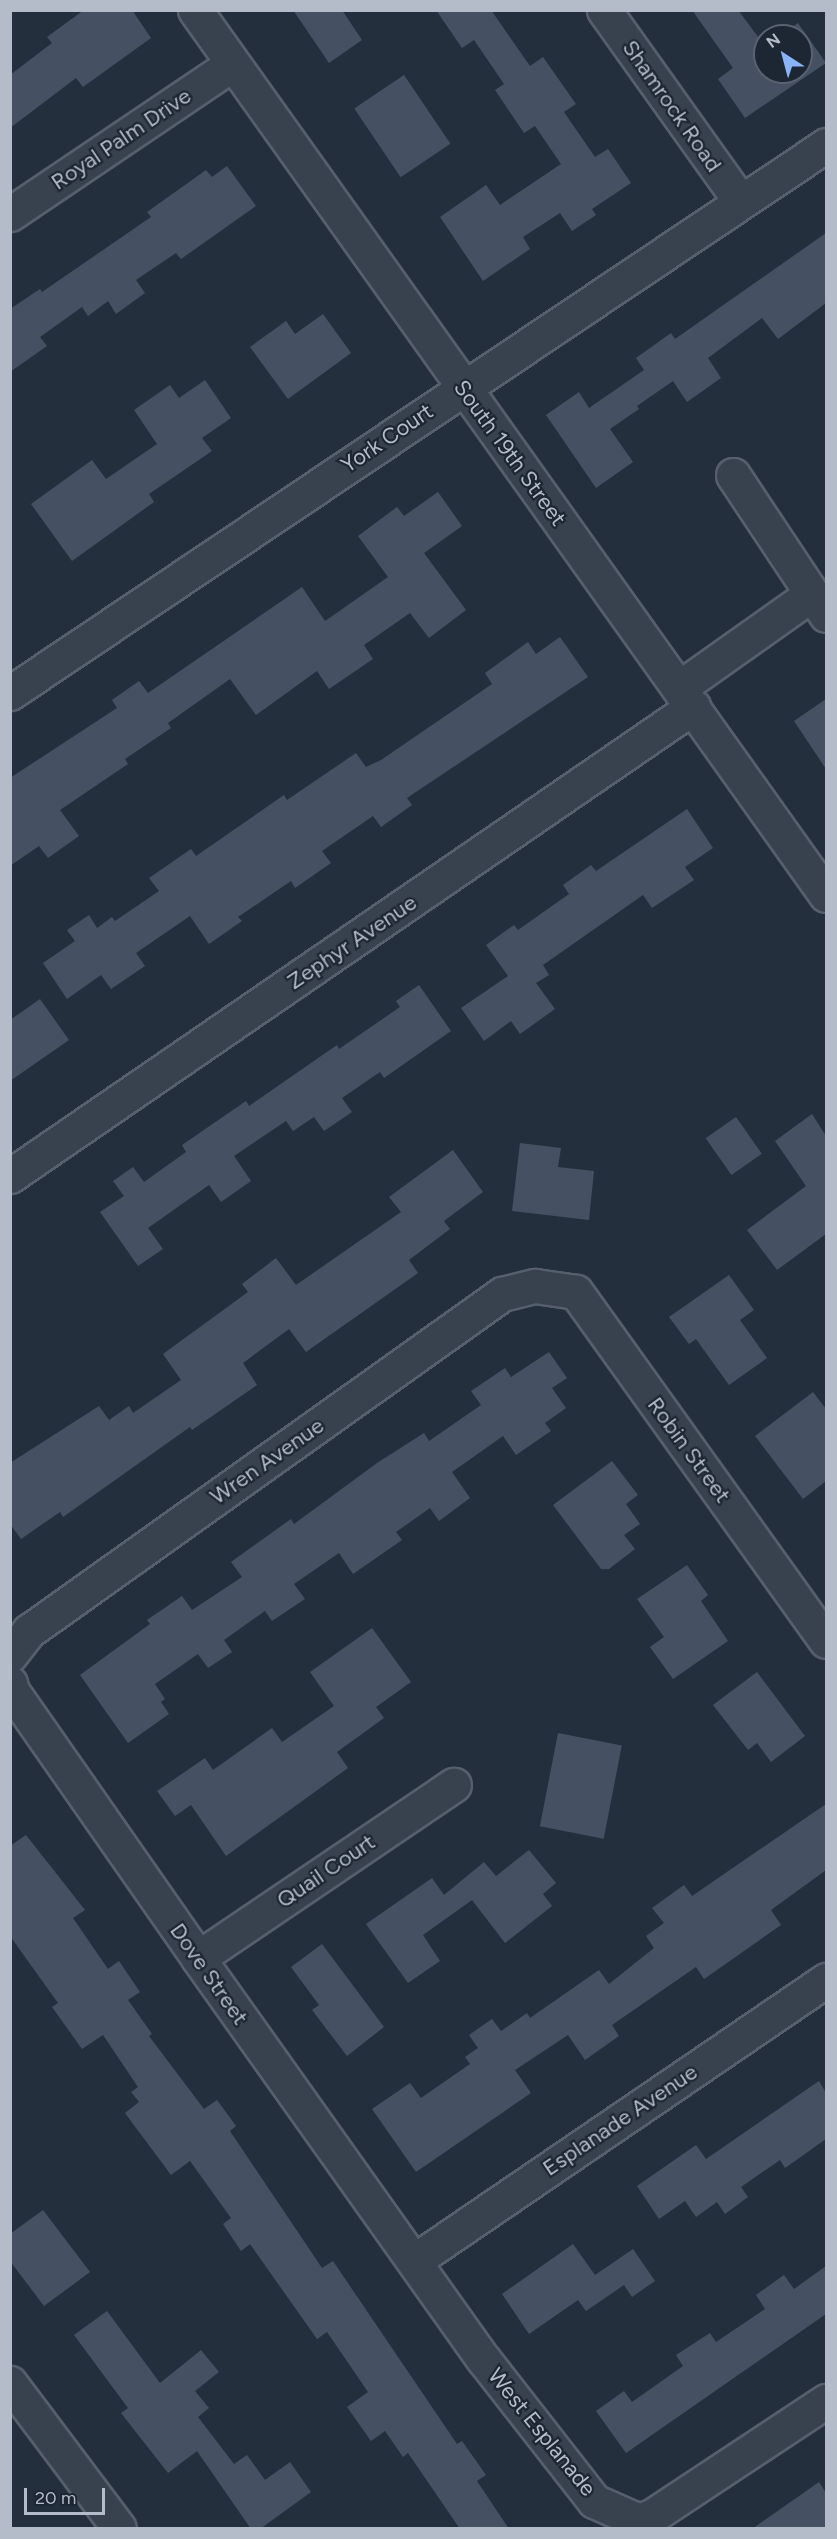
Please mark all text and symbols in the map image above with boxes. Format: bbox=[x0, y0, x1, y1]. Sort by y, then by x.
north arrow bbox=[753, 24, 813, 84]
text: N bbox=[763, 29, 784, 52]
street label: Shamrock Road bbox=[617, 35, 727, 177]
street label: Royal Palm Drive bbox=[46, 83, 196, 195]
street label: South 19th Street bbox=[448, 375, 572, 531]
street label: York Court bbox=[336, 398, 438, 478]
street label: Zephyr Avenue bbox=[282, 889, 422, 995]
street label: Robin Street bbox=[642, 1392, 736, 1508]
street label: Wren Avenue bbox=[205, 1412, 329, 1510]
street label: Quail Court bbox=[272, 1829, 380, 1913]
street label: Dove Street bbox=[164, 1918, 254, 2030]
street label: Esplanade Avenue bbox=[538, 2059, 702, 2181]
street label: West Esplanade bbox=[482, 2363, 602, 2501]
scale bar bbox=[27, 2476, 108, 2514]
text: 20 m bbox=[35, 2487, 76, 2509]

